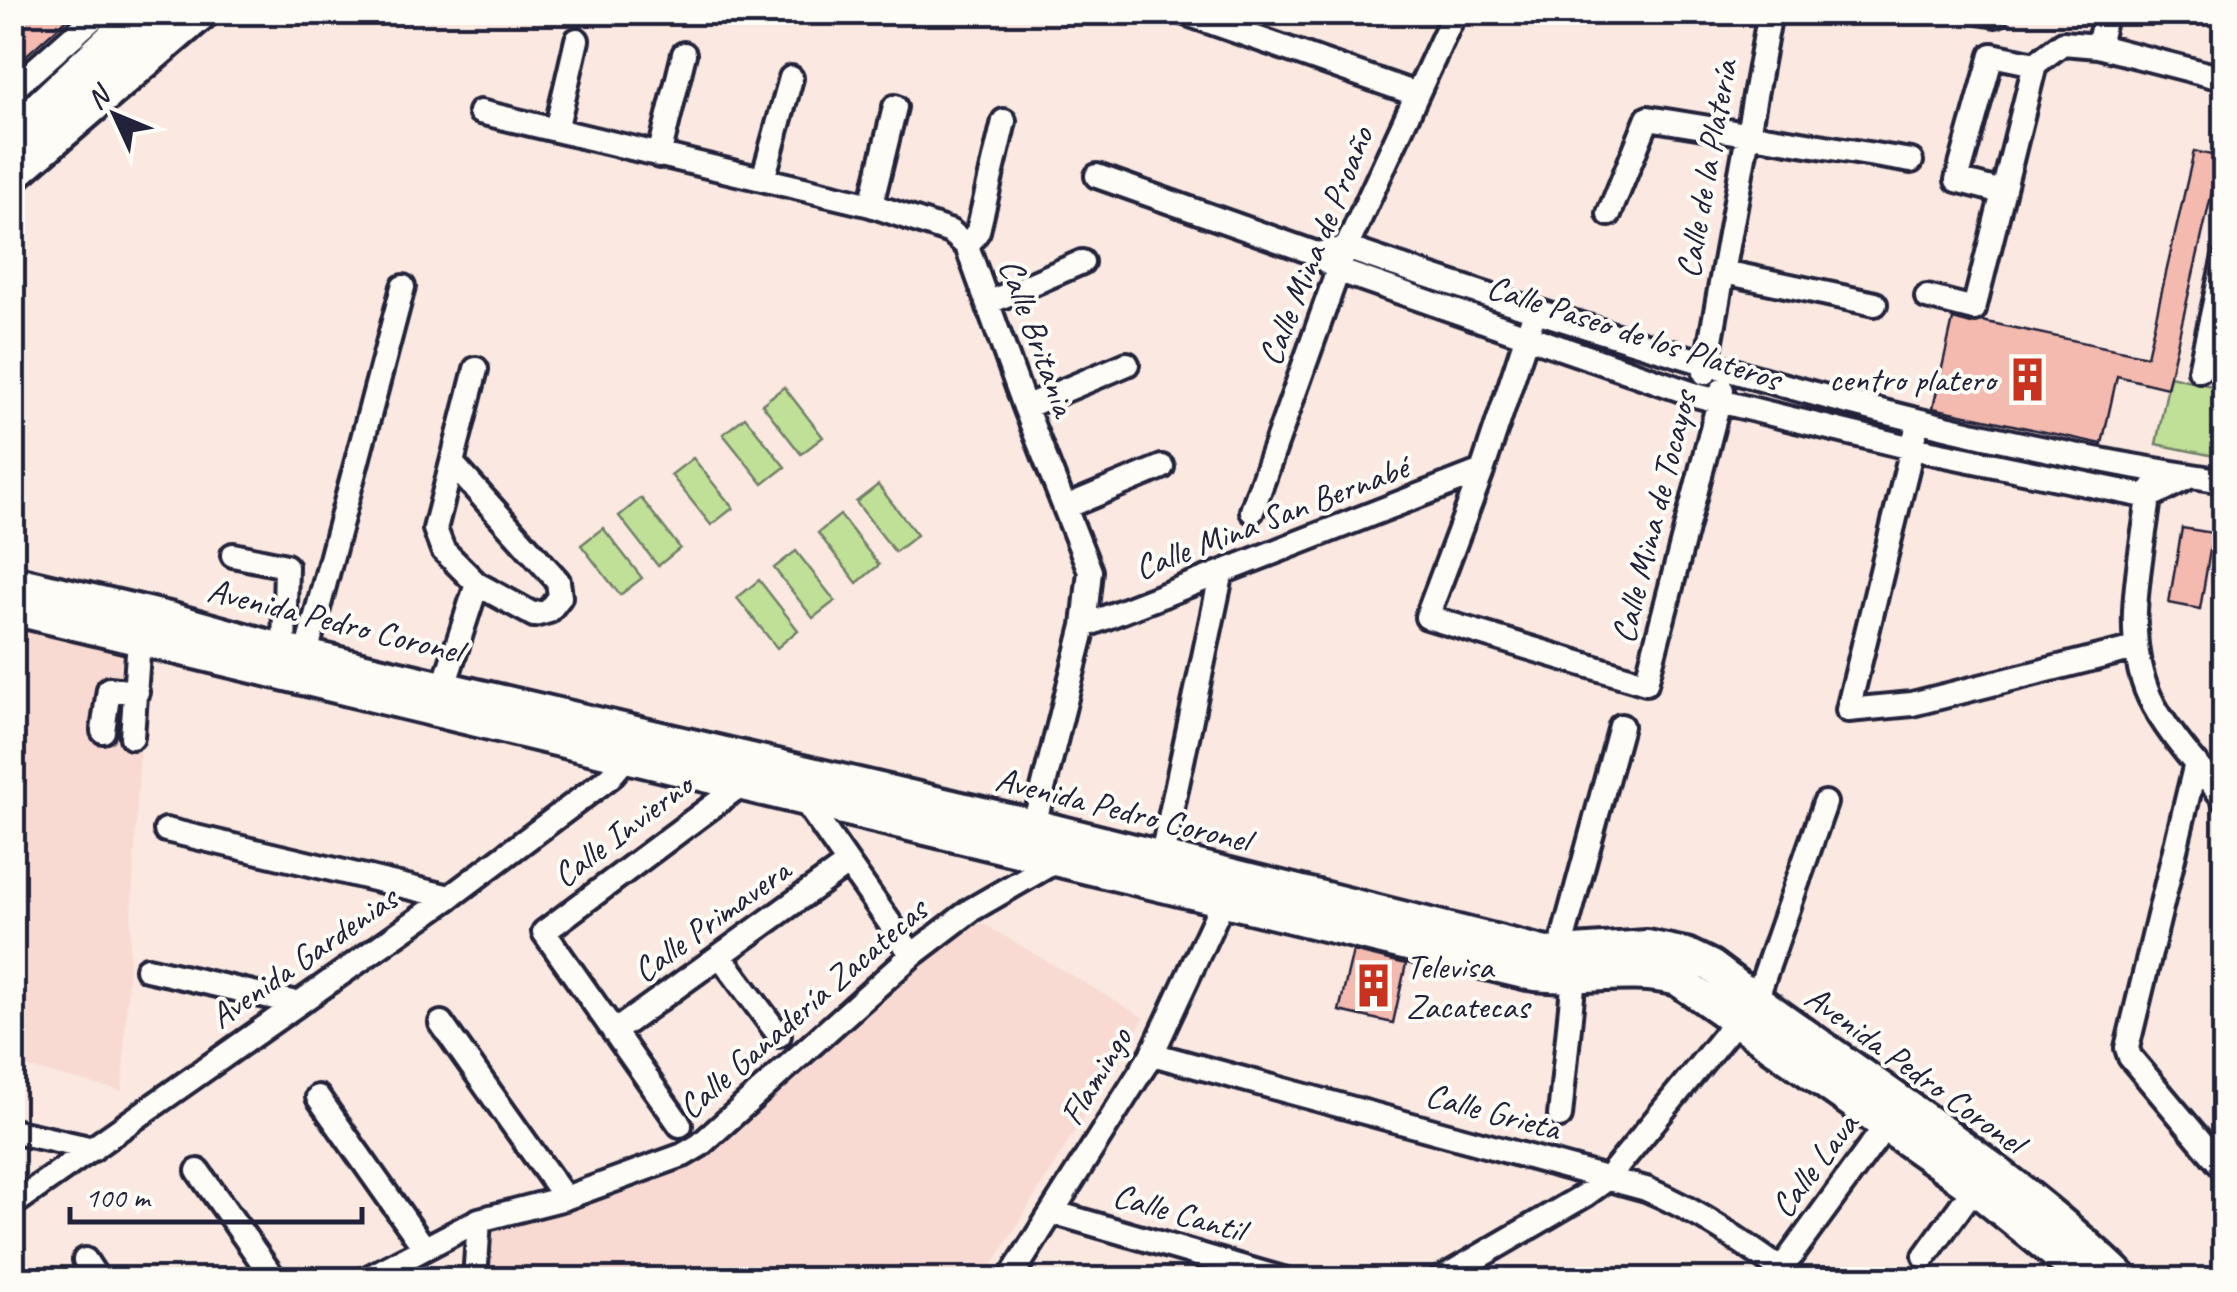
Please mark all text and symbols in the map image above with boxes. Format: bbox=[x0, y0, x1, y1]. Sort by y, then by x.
street label: Calle de la Platería bbox=[1665, 54, 1748, 282]
north arrow bbox=[65, 65, 165, 165]
text: N bbox=[79, 76, 119, 116]
street label: Calle Mina de Proaño bbox=[1247, 119, 1384, 372]
street label: Calle Britania bbox=[988, 252, 1088, 424]
street label: Calle Paseo de los Plateros bbox=[1482, 264, 1789, 402]
building icon: centro platero bbox=[2004, 355, 2052, 403]
place label: centro platero bbox=[1829, 357, 1999, 402]
street label: Calle Mina de Tocayos bbox=[1600, 384, 1707, 648]
street label: Calle Mina San Bernabé bbox=[1128, 443, 1419, 590]
street label: Avenida Pedro Coronel bbox=[203, 567, 473, 675]
street label: Avenida Pedro Coronel bbox=[991, 756, 1261, 864]
street label: Calle Invierno bbox=[543, 761, 704, 898]
street label: Calle Primavera bbox=[624, 847, 801, 993]
street label: Avenida Gardenias bbox=[201, 874, 408, 1039]
street label: Calle Ganadería Zacatecas bbox=[669, 886, 938, 1129]
place label: Televisa Zacatecas bbox=[1406, 944, 1532, 1029]
building icon: Televisa Zacatecas bbox=[1349, 962, 1397, 1010]
street label: Avenida Pedro Coronel bbox=[1796, 975, 2038, 1168]
street label: Flamingo bbox=[1049, 1018, 1143, 1133]
street label: Calle Grieta bbox=[1421, 1072, 1567, 1151]
street label: Calle Lava bbox=[1760, 1102, 1870, 1227]
scale bar bbox=[70, 1162, 362, 1224]
street label: Calle Cantil bbox=[1108, 1172, 1256, 1254]
text: 100 m bbox=[85, 1178, 152, 1216]

